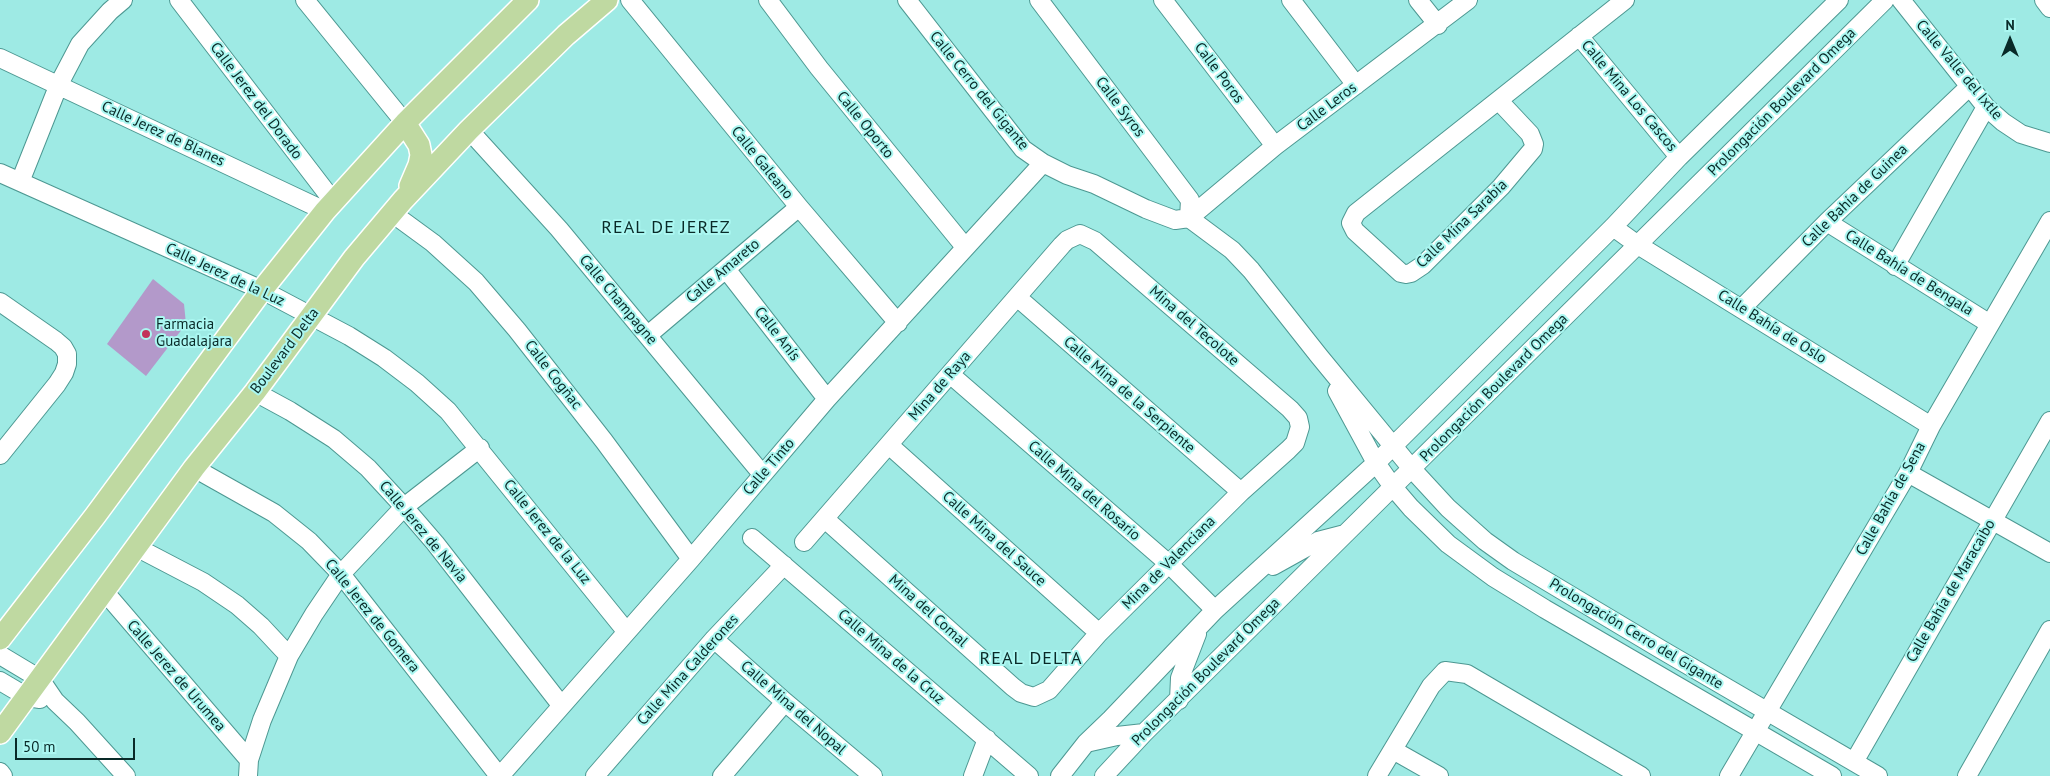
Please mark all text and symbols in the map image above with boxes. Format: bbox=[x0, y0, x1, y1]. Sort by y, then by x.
north arrow bbox=[1985, 15, 2035, 65]
street label: Calle Valle del Ixtle bbox=[1912, 16, 2006, 124]
text: N bbox=[2005, 16, 2015, 34]
street label: Prolongación Boulevard Omega bbox=[1704, 24, 1860, 180]
street label: Calle Cerro del Gigante bbox=[926, 28, 1032, 154]
street label: Calle Mina Los Cascos bbox=[1577, 37, 1681, 155]
street label: Calle Jerez del Dorado bbox=[206, 39, 306, 163]
street label: Calle Poros bbox=[1190, 39, 1248, 107]
street label: Calle Syros bbox=[1092, 73, 1148, 141]
street label: Calle Leros bbox=[1294, 79, 1360, 135]
street label: Calle Oporto bbox=[832, 88, 898, 162]
street label: Calle Jerez de Blanes bbox=[99, 98, 227, 170]
street label: Calle Galeano bbox=[727, 123, 797, 203]
street label: Calle Bahía de Guinea bbox=[1798, 141, 1912, 251]
street label: Calle Mina Sarabia bbox=[1413, 176, 1511, 272]
district label: REAL DE JEREZ bbox=[600, 217, 732, 239]
street label: Calle Bahía de Bengala bbox=[1842, 226, 1976, 320]
street label: Calle Amareto bbox=[683, 235, 763, 307]
street label: Calle Jerez de la Luz bbox=[163, 240, 287, 310]
street label: Calle Champagne bbox=[575, 251, 661, 349]
street label: Mina del Tecolote bbox=[1145, 282, 1243, 370]
street label: Calle Bahía de Oslo bbox=[1714, 286, 1830, 368]
street label: Calle Anís bbox=[750, 303, 804, 365]
street label: Boulevard Delta bbox=[247, 305, 323, 397]
street label: Prolongación Boulevard Omega bbox=[1416, 310, 1572, 466]
place label: Farmacia Guadalajara bbox=[156, 316, 232, 351]
marker: Farmacia Guadalajara bbox=[140, 328, 152, 340]
street label: Calle Mina de la Serpiente bbox=[1060, 333, 1198, 457]
street label: Calle Cogñac bbox=[520, 337, 586, 413]
street label: Mina de Raya bbox=[905, 348, 975, 424]
street label: Calle Tinto bbox=[739, 435, 799, 499]
street label: Calle Mina del Rosario bbox=[1024, 437, 1144, 545]
street label: Calle Bahía de Sena bbox=[1852, 439, 1930, 559]
street label: Calle Jerez de la Luz bbox=[499, 476, 595, 588]
street label: Calle Jerez de Navia bbox=[375, 477, 471, 587]
street label: Calle Mina del Sauce bbox=[938, 488, 1050, 590]
street label: Mina de Valenciana bbox=[1119, 513, 1219, 613]
street label: Calle Bahía de Maracaibo bbox=[1903, 516, 1999, 666]
street label: Calle Jerez de Gomera bbox=[321, 556, 423, 676]
street label: Mina del Comal bbox=[885, 571, 971, 651]
street label: Prolongación Cerro del Gigante bbox=[1546, 575, 1726, 693]
street label: Prolongación Boulevard Omega bbox=[1128, 594, 1284, 750]
street label: Calle Mina de la Cruz bbox=[834, 606, 948, 708]
street label: Calle Mina Calderones bbox=[634, 611, 742, 729]
street label: Calle Jerez de Urumea bbox=[123, 617, 229, 735]
district label: REAL DELTA bbox=[978, 648, 1084, 670]
street label: Calle Mina del Nopal bbox=[737, 657, 849, 759]
scale bar bbox=[18, 728, 138, 760]
text: 50 m bbox=[23, 737, 56, 756]

